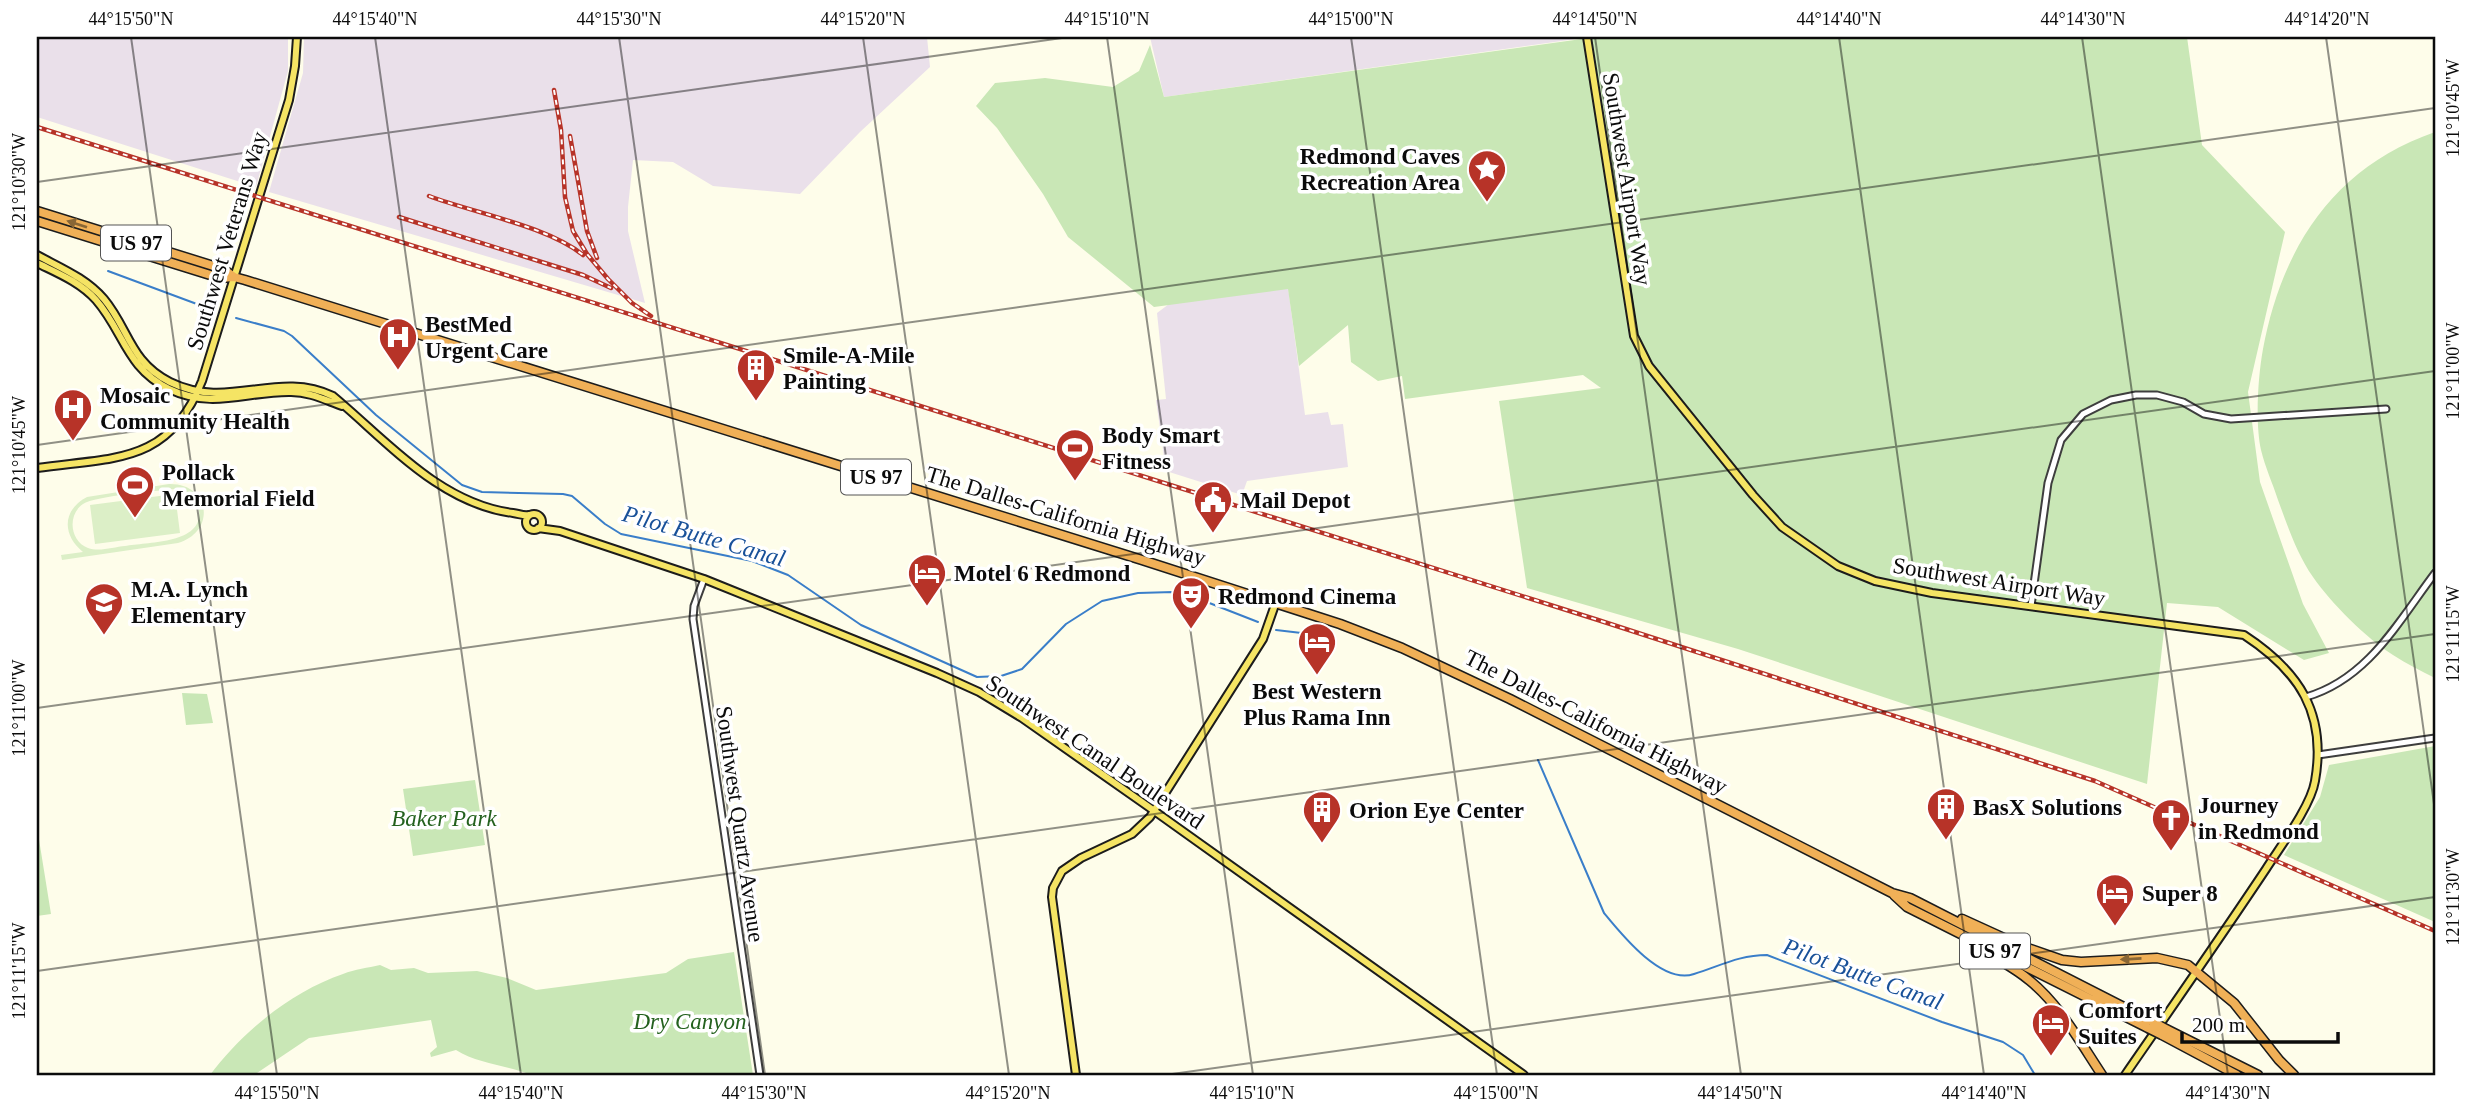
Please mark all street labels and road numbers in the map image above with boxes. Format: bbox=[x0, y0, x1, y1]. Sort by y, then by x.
street label: Southwest Airport Way bbox=[1598, 71, 1656, 288]
street label: Southwest Veterans Way bbox=[182, 128, 272, 353]
road number: US 97 bbox=[101, 226, 171, 260]
road number: US 97 bbox=[841, 460, 911, 494]
street label: The Dalles-California Highway bbox=[923, 461, 1209, 571]
street label: Southwest Airport Way bbox=[1891, 553, 2108, 611]
street label: The Dalles-California Highway bbox=[1461, 645, 1732, 799]
street label: Southwest Canal Boulevard bbox=[982, 670, 1209, 834]
street label: Southwest Quartz Avenue bbox=[711, 704, 769, 944]
road number: US 97 bbox=[1960, 934, 2030, 968]

